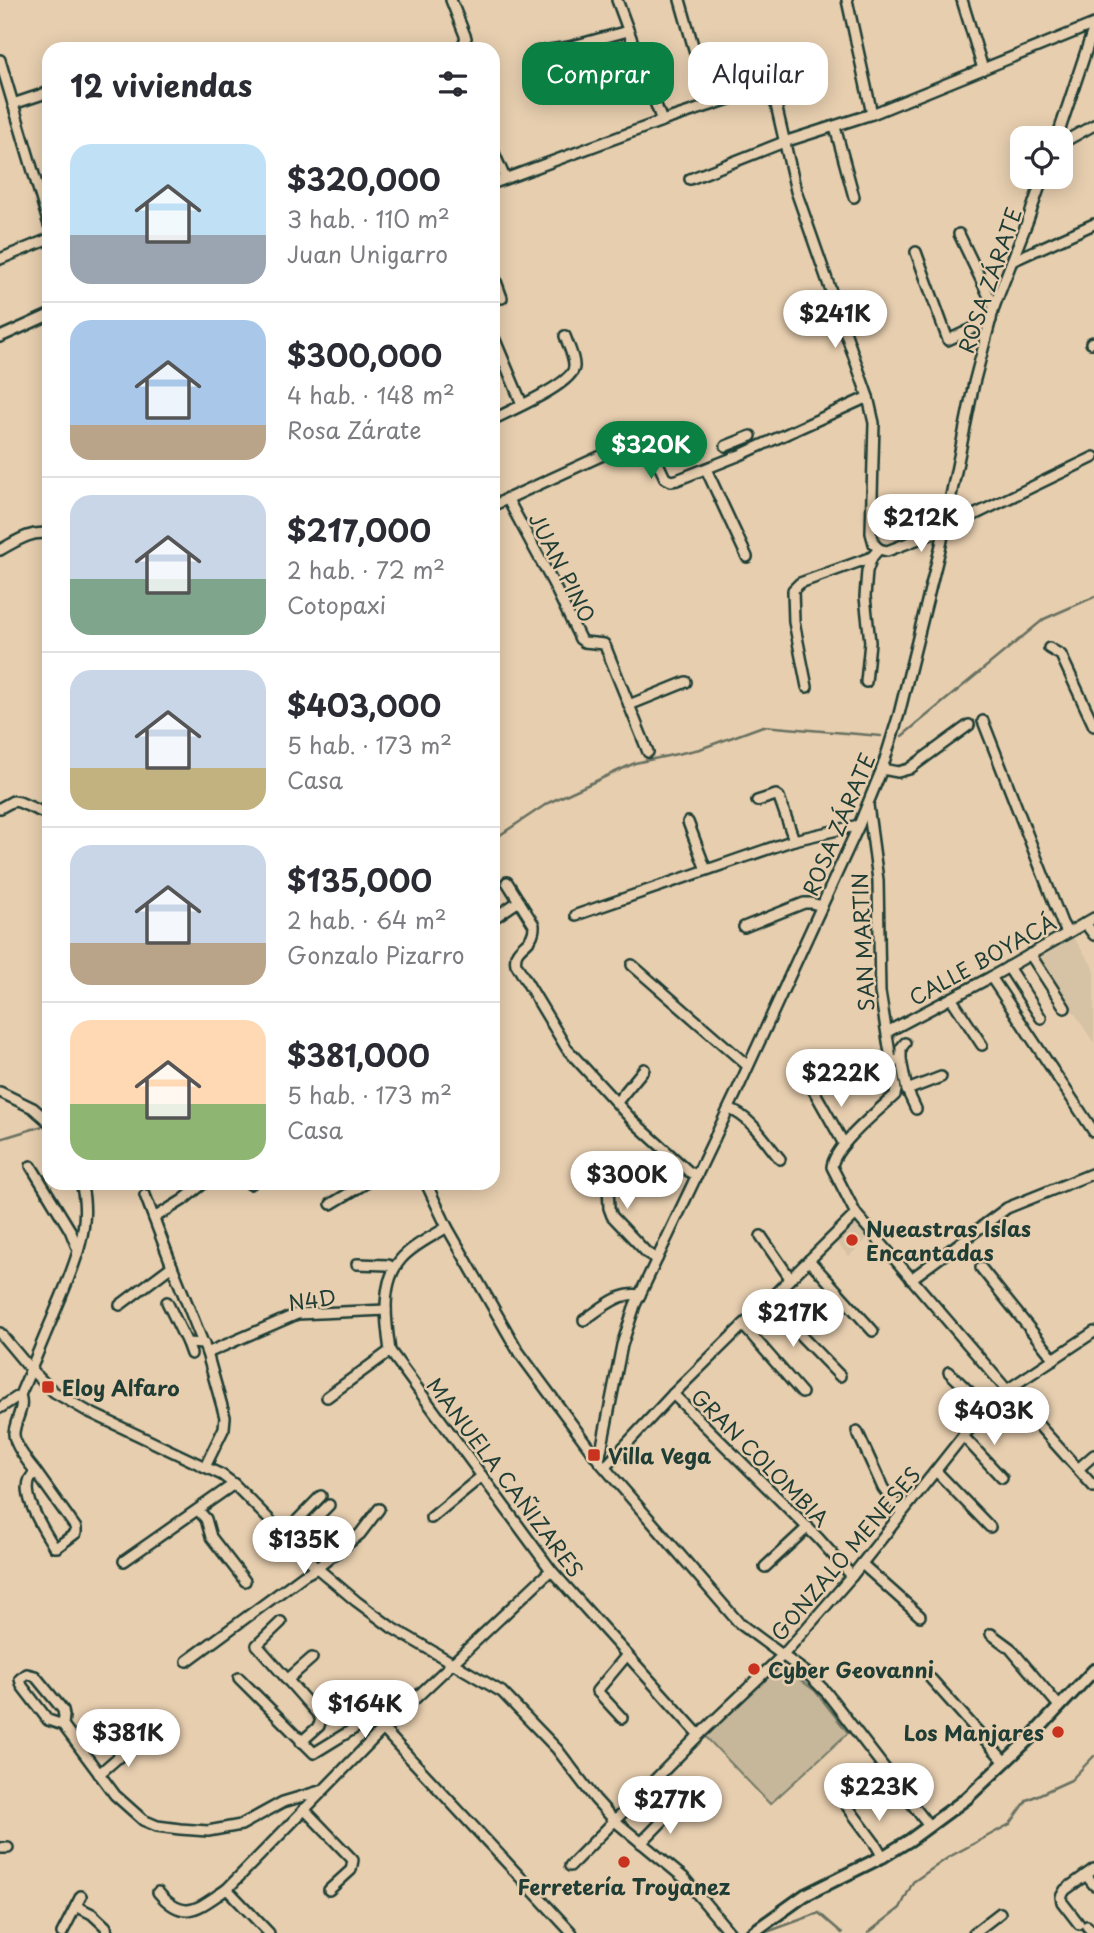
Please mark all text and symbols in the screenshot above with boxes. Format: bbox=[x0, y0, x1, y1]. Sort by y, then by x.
chip: Comprar bbox=[522, 42, 674, 105]
chip: Alquilar bbox=[688, 42, 828, 105]
text: 12 viviendas bbox=[70, 62, 252, 107]
icon: filters bbox=[434, 65, 472, 103]
map controls bbox=[1010, 126, 1073, 189]
button: locate bbox=[1010, 126, 1073, 189]
text: $320,000 bbox=[287, 156, 441, 201]
icon: home bbox=[126, 172, 210, 256]
text: 3 hab. · 110 m² bbox=[287, 201, 450, 236]
street label: ROSA ZÁRATE bbox=[949, 203, 1029, 357]
text: Juan Unigarro bbox=[287, 236, 448, 271]
pin: $241K bbox=[786, 290, 884, 350]
text: $241K bbox=[799, 295, 871, 330]
text: $300,000 bbox=[287, 332, 442, 377]
icon: home bbox=[126, 348, 210, 432]
text: 4 hab. · 148 m² bbox=[287, 377, 455, 412]
text: Rosa Zárate bbox=[287, 412, 421, 447]
pin: $320K bbox=[602, 421, 700, 481]
text: $320K bbox=[611, 426, 691, 461]
pin: $212K bbox=[872, 494, 970, 554]
text: $212K bbox=[883, 499, 959, 534]
text: $217,000 bbox=[287, 507, 431, 552]
street label: JUAN PINO bbox=[522, 507, 604, 627]
icon: home bbox=[126, 523, 210, 607]
text: 2 hab. · 72 m² bbox=[287, 552, 445, 587]
text: Cotopaxi bbox=[287, 587, 386, 622]
text: $403,000 bbox=[287, 682, 441, 727]
icon: home bbox=[126, 698, 210, 782]
text: 5 hab. · 173 m² bbox=[287, 727, 452, 762]
street label: ROSA ZÁRATE bbox=[793, 747, 883, 901]
text: Casa bbox=[287, 762, 343, 797]
text: $135,000 bbox=[287, 857, 432, 902]
street label: SAN MARTIN bbox=[842, 872, 882, 1012]
icon: home bbox=[126, 873, 210, 957]
text: 2 hab. · 64 m² bbox=[287, 902, 447, 937]
street label: CALLE BOYACÁ bbox=[903, 905, 1061, 1013]
text: Gonzalo Pizarro bbox=[287, 937, 465, 972]
text: $381,000 bbox=[287, 1032, 430, 1077]
icon: home bbox=[126, 1048, 210, 1132]
pin: $222K bbox=[792, 1050, 890, 1109]
text: $222K bbox=[802, 1054, 880, 1089]
text: 5 hab. · 173 m² bbox=[287, 1077, 452, 1112]
text: Casa bbox=[287, 1112, 343, 1147]
pin: $300K bbox=[578, 1152, 676, 1211]
text: $300K bbox=[586, 1156, 668, 1191]
place label: Nueastras Islas Encantadas bbox=[866, 1212, 1031, 1268]
marker: Nueastras Islas Encantadas bbox=[844, 1232, 860, 1248]
street label: N4D bbox=[286, 1280, 338, 1318]
pin: $217K bbox=[744, 1290, 842, 1349]
text: $217K bbox=[758, 1294, 828, 1329]
street label: MANUELA CAÑIZARES bbox=[420, 1370, 592, 1584]
place label: Eloy Alfaro bbox=[62, 1371, 180, 1403]
marker: Eloy Alfaro bbox=[40, 1379, 56, 1395]
street label: GRAN COLOMBIA bbox=[684, 1380, 838, 1534]
pin: $403K bbox=[945, 1388, 1043, 1447]
text: $403K bbox=[954, 1392, 1034, 1427]
place label: Villa Vega bbox=[608, 1439, 711, 1471]
marker: Villa Vega bbox=[586, 1447, 602, 1463]
street label: GONZALO MENESES bbox=[762, 1459, 928, 1647]
pin: $135K bbox=[255, 1516, 353, 1576]
text: $135K bbox=[268, 1521, 340, 1556]
place label: Cyber Geovanni bbox=[768, 1653, 934, 1685]
marker: Cyber Geovanni bbox=[746, 1661, 762, 1677]
pin: $164K bbox=[316, 1680, 414, 1740]
text: $164K bbox=[328, 1685, 402, 1720]
pin: $381K bbox=[79, 1710, 177, 1769]
text: $381K bbox=[92, 1714, 164, 1749]
place label: Los Manjares bbox=[904, 1716, 1044, 1748]
marker: Los Manjares bbox=[1050, 1724, 1066, 1740]
pin: $223K bbox=[830, 1764, 928, 1823]
text: $223K bbox=[840, 1768, 918, 1803]
pin: $277K bbox=[621, 1776, 719, 1836]
text: $277K bbox=[634, 1781, 706, 1816]
marker: Ferretería Troyanez bbox=[616, 1854, 632, 1870]
place label: Ferretería Troyanez bbox=[518, 1870, 731, 1902]

